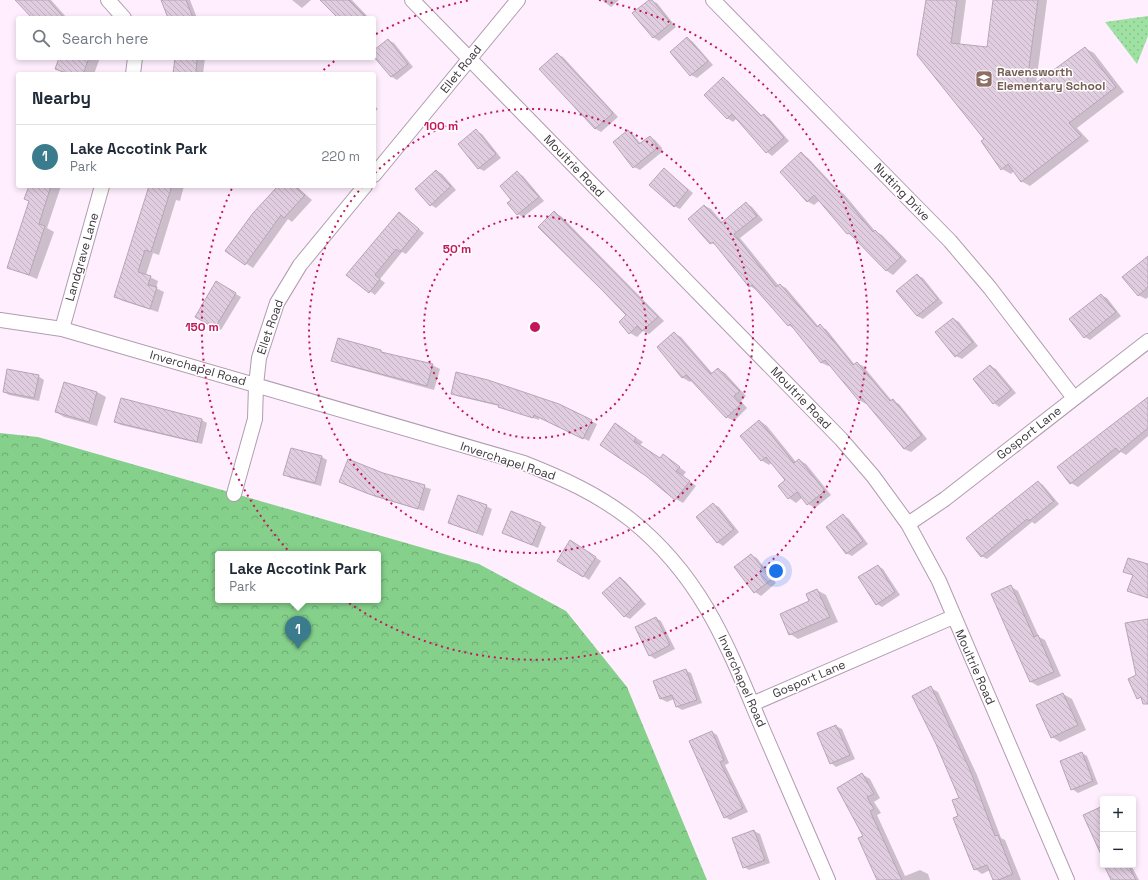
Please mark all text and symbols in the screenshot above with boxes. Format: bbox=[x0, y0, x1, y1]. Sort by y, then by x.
search box bbox=[16, 16, 376, 60]
icon: search bbox=[30, 27, 52, 49]
text: Search here bbox=[62, 29, 148, 48]
street label: Ellet Road bbox=[437, 42, 485, 96]
place label: Ravensworth Elementary School bbox=[997, 64, 1105, 94]
school or university icon: Ravensworth Elementary School bbox=[974, 69, 994, 89]
text: Nearby bbox=[32, 87, 91, 109]
text: 100 m bbox=[424, 118, 458, 134]
street label: Moultrie Road bbox=[540, 131, 608, 201]
text: Lake Accotink Park bbox=[70, 139, 207, 158]
text: 1 bbox=[42, 148, 48, 165]
text: 220 m bbox=[321, 148, 360, 165]
text: Park bbox=[70, 158, 97, 175]
street label: Nutting Drive bbox=[870, 160, 934, 224]
street label: Landgrave Lane bbox=[62, 211, 102, 303]
text: 50 m bbox=[443, 241, 471, 257]
street label: Ellet Road bbox=[253, 297, 287, 357]
text: 150 m bbox=[185, 319, 219, 335]
centre of rings bbox=[528, 320, 542, 334]
street label: Inverchapel Road bbox=[148, 347, 248, 389]
street label: Moultrie Road bbox=[767, 363, 835, 433]
street label: Gosport Lane bbox=[993, 403, 1065, 463]
street label: Inverchapel Road bbox=[458, 438, 558, 484]
popup bbox=[215, 551, 381, 603]
text: Lake Accotink Park bbox=[229, 559, 367, 578]
your location bbox=[766, 561, 786, 581]
text: Park bbox=[229, 578, 256, 595]
pin: 1 bbox=[285, 616, 311, 649]
street label: Moultrie Road bbox=[951, 627, 999, 707]
street label: Inverchapel Road bbox=[714, 632, 770, 730]
street label: Gosport Lane bbox=[770, 656, 848, 702]
map controls bbox=[1100, 796, 1136, 868]
button: + bbox=[1100, 796, 1136, 832]
button: − bbox=[1100, 832, 1136, 868]

